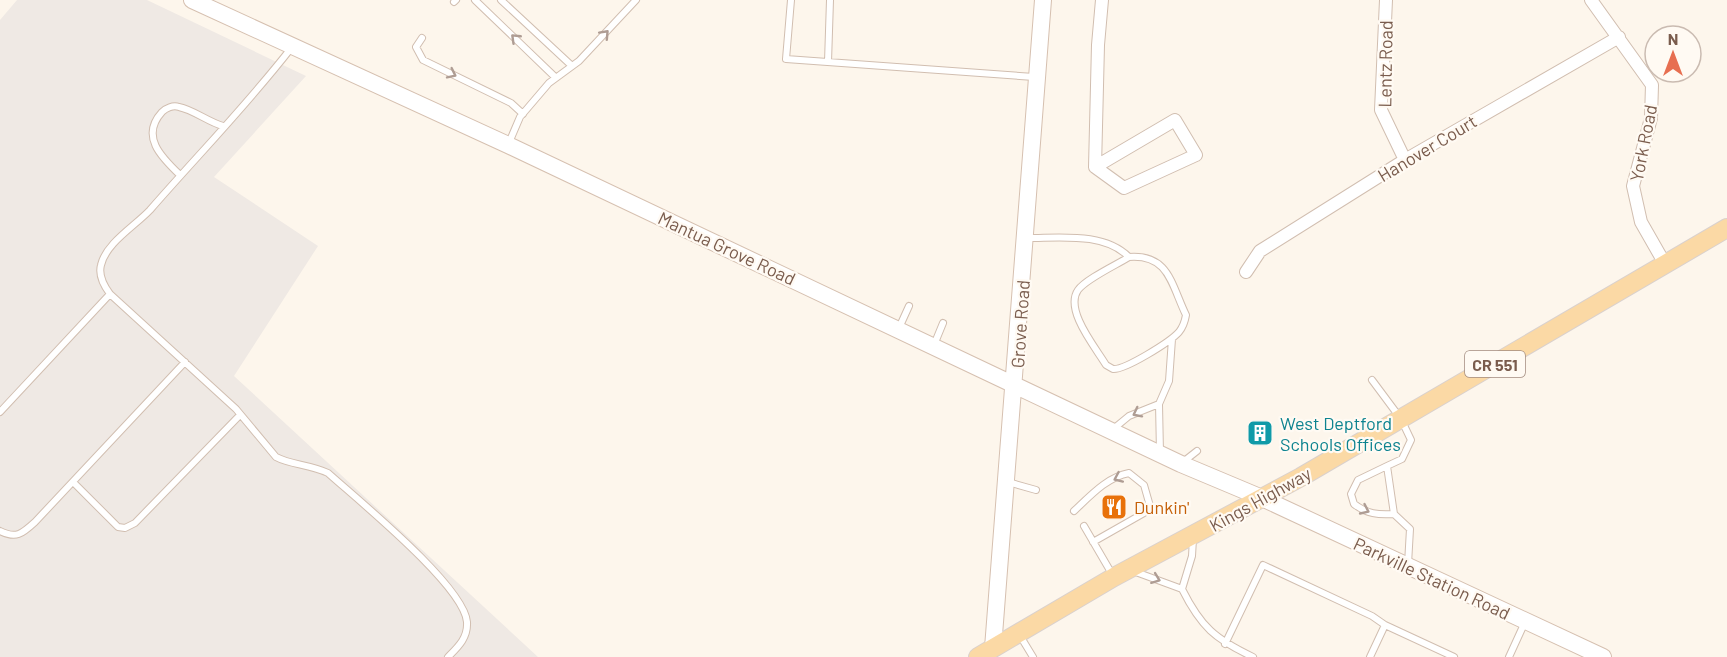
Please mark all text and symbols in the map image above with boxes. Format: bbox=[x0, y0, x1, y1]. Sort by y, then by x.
street label: Lentz Road bbox=[1373, 20, 1397, 108]
north arrow bbox=[1643, 24, 1703, 84]
text: N bbox=[1668, 29, 1678, 48]
one-way arrow bbox=[597, 30, 608, 41]
one-way arrow bbox=[512, 35, 523, 46]
one-way arrow bbox=[446, 67, 457, 79]
street label: York Road bbox=[1625, 103, 1661, 183]
street label: Hanover Court bbox=[1373, 110, 1481, 186]
street label: Mantua Grove Road bbox=[655, 207, 799, 289]
street label: Grove Road bbox=[1006, 279, 1034, 369]
road number: CR 551 bbox=[1465, 351, 1525, 377]
one-way arrow bbox=[1132, 405, 1143, 417]
place label: West Deptford Schools Offices bbox=[1280, 412, 1401, 455]
building icon: West Deptford Schools Offices bbox=[1245, 418, 1275, 448]
street label: Kings Highway bbox=[1205, 462, 1315, 536]
one-way arrow bbox=[1113, 471, 1124, 483]
restaurant icon: Dunkin' bbox=[1099, 492, 1129, 522]
place label: Dunkin' bbox=[1134, 496, 1189, 518]
one-way arrow bbox=[1359, 503, 1370, 515]
street label: Parkville Station Road bbox=[1350, 532, 1514, 624]
one-way arrow bbox=[1150, 572, 1161, 584]

